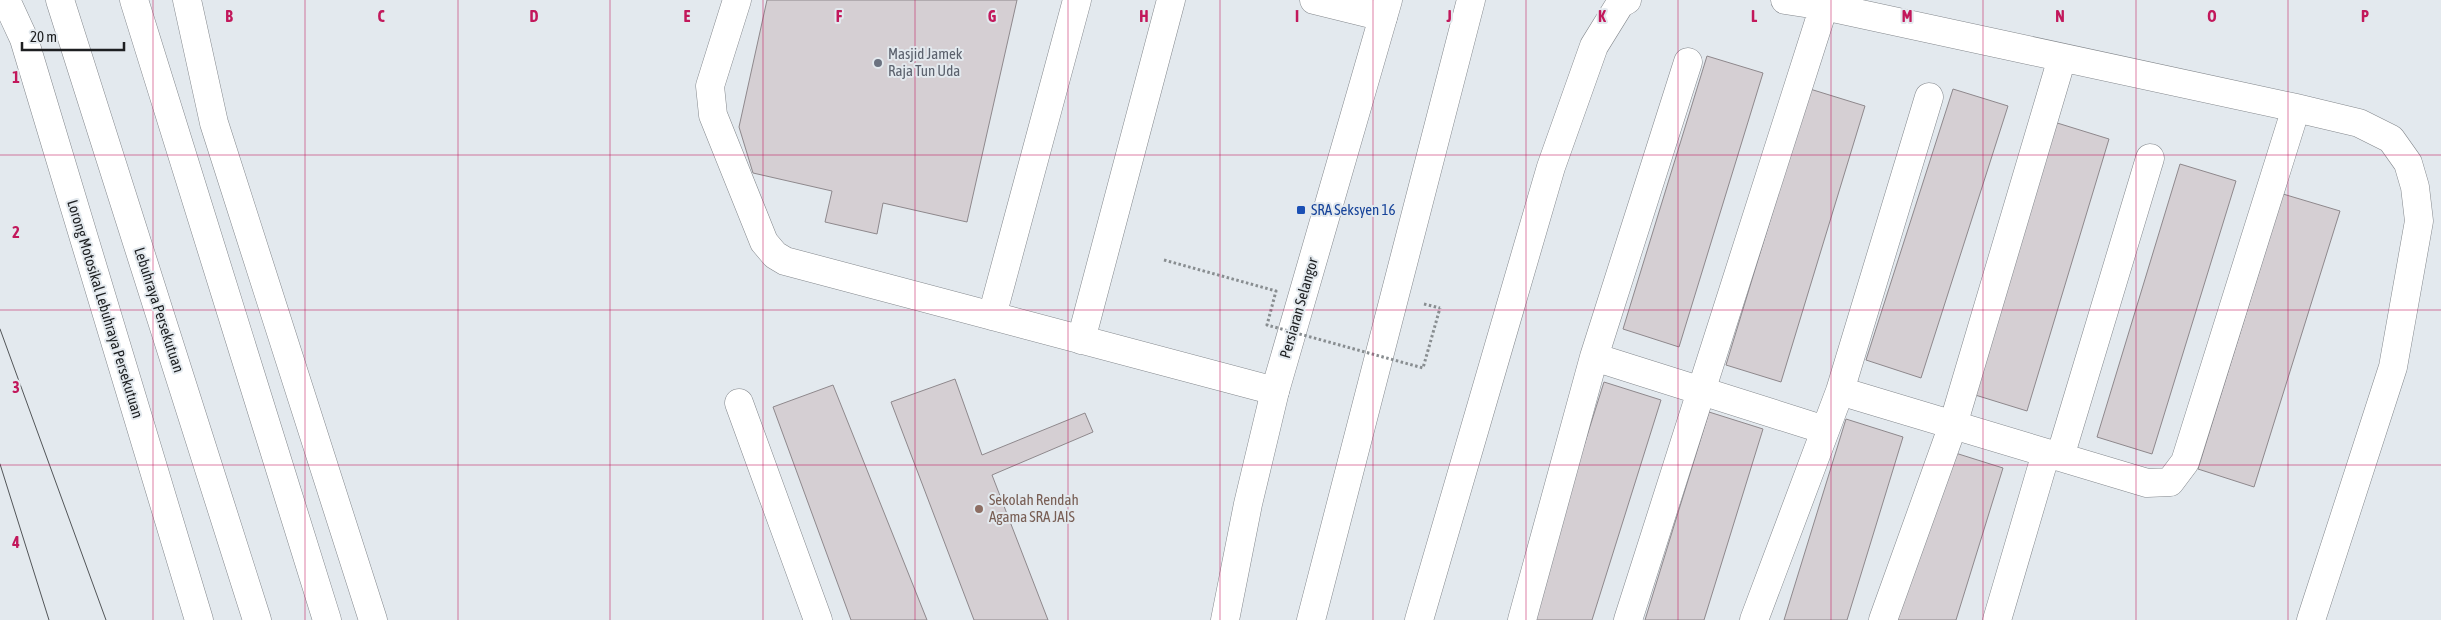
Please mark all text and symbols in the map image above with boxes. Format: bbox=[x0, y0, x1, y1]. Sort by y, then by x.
text: B bbox=[225, 7, 233, 25]
text: C bbox=[377, 7, 385, 25]
text: D bbox=[530, 7, 539, 25]
text: E bbox=[684, 7, 691, 25]
text: F bbox=[836, 7, 843, 25]
text: G bbox=[988, 7, 997, 25]
text: H bbox=[1139, 7, 1149, 25]
text: I bbox=[1295, 7, 1299, 25]
text: J bbox=[1445, 7, 1452, 25]
text: K bbox=[1598, 7, 1606, 25]
text: L bbox=[1751, 7, 1758, 25]
text: M bbox=[1902, 7, 1912, 25]
text: N bbox=[2055, 7, 2065, 25]
text: O bbox=[2207, 7, 2217, 25]
text: P bbox=[2361, 7, 2369, 25]
scale bar bbox=[22, 20, 125, 52]
text: 20 m bbox=[30, 28, 57, 45]
place label: Masjid Jamek Raja Tun Uda bbox=[888, 45, 963, 79]
marker: Masjid Jamek Raja Tun Uda bbox=[872, 57, 884, 69]
text: 1 bbox=[12, 68, 20, 86]
street label: Lorong Motosikal Lebuhraya Persekutuan bbox=[64, 198, 147, 420]
place label: SRA Seksyen 16 bbox=[1311, 201, 1395, 218]
marker: SRA Seksyen 16 bbox=[1295, 204, 1307, 216]
text: 2 bbox=[12, 223, 20, 241]
street label: Lebuhraya Persekutuan bbox=[131, 245, 188, 375]
street label: Persiaran Selangor bbox=[1276, 255, 1321, 360]
text: 3 bbox=[12, 378, 20, 396]
place label: Sekolah Rendah Agama SRA JAIS bbox=[989, 491, 1079, 525]
marker: Sekolah Rendah Agama SRA JAIS bbox=[973, 503, 985, 515]
text: 4 bbox=[11, 533, 20, 551]

